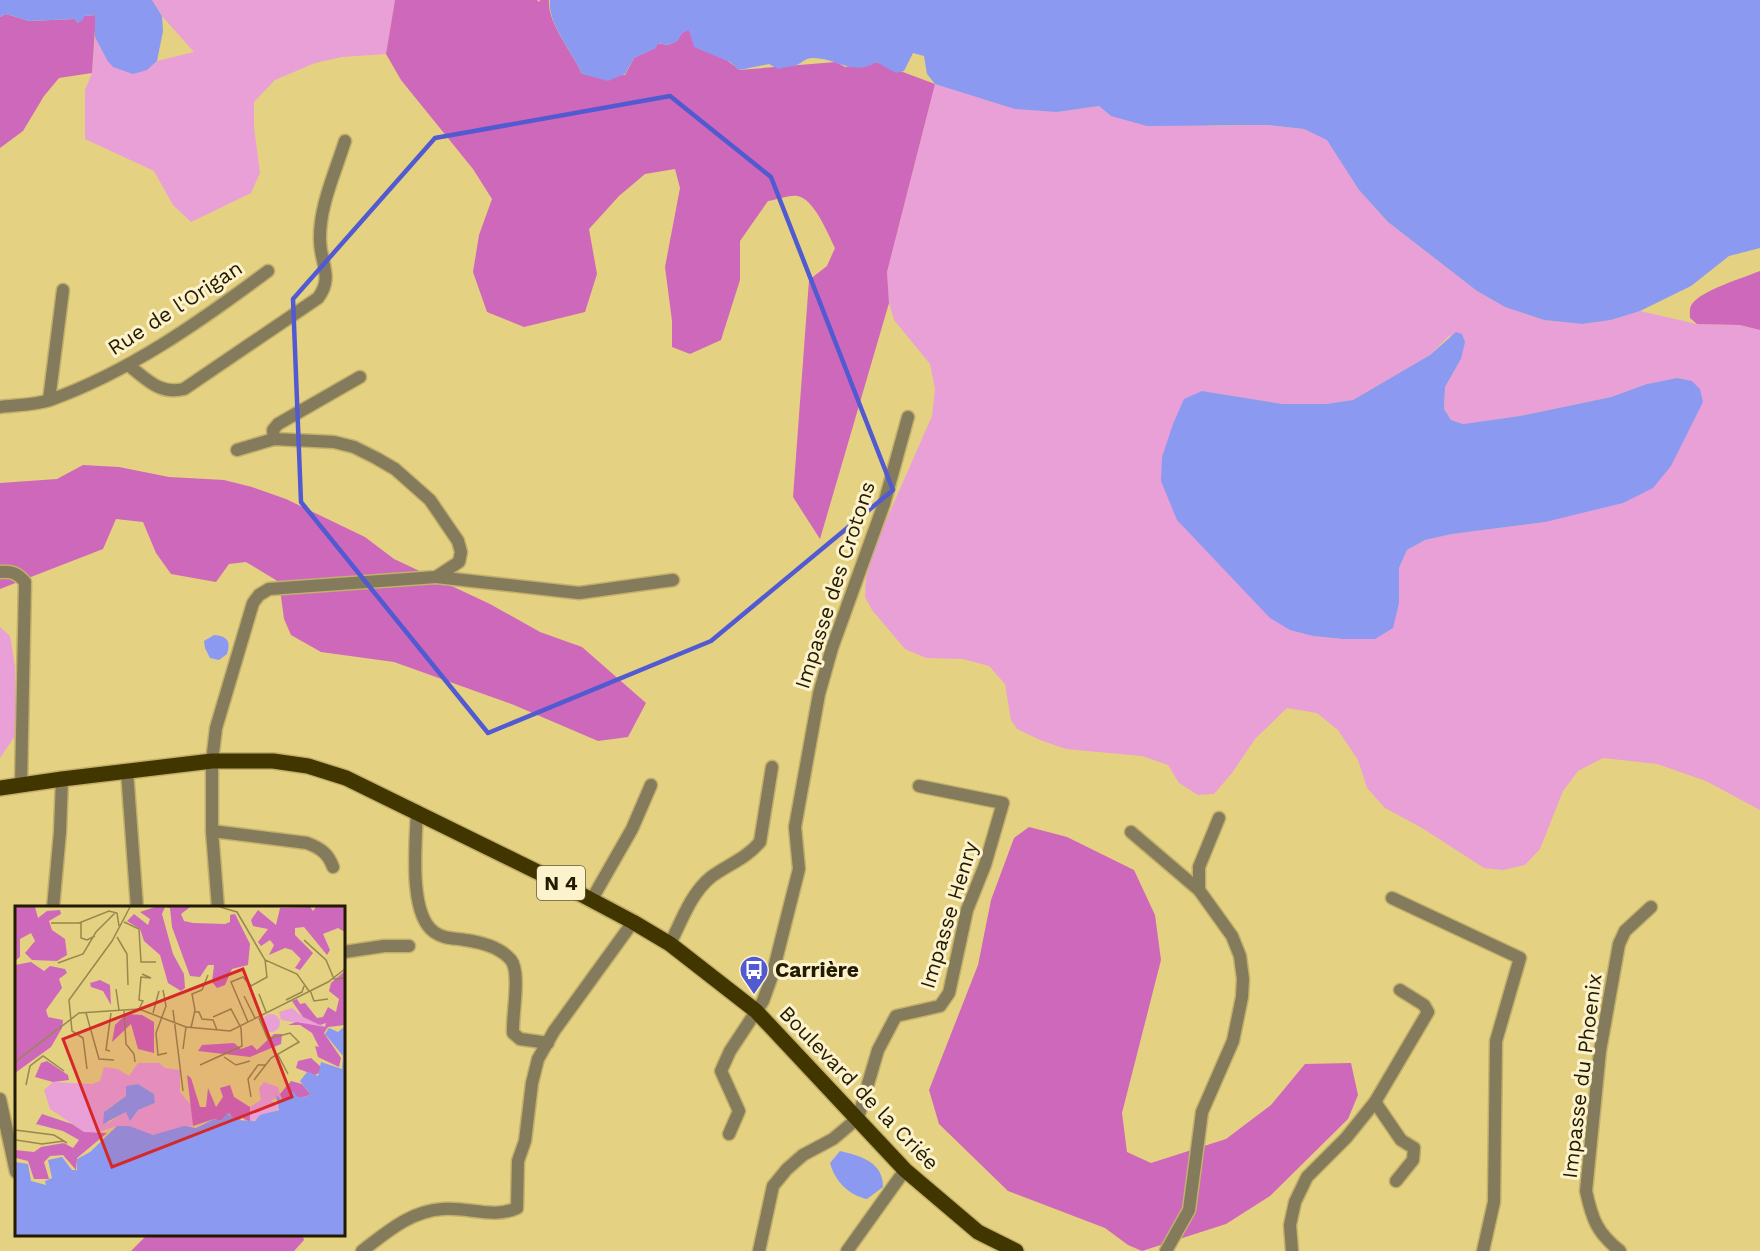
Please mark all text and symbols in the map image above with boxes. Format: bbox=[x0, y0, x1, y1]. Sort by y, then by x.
street label: Rue de l'Origan bbox=[103, 255, 247, 360]
street label: Impasse des Crotons bbox=[789, 478, 880, 692]
street label: Impasse Henry bbox=[914, 838, 983, 991]
road number: N 4 bbox=[537, 866, 585, 900]
inset map bbox=[15, 906, 345, 1236]
bus stop icon: Carrière bbox=[738, 954, 770, 996]
place label: Carrière bbox=[775, 957, 859, 982]
street label: Impasse du Phoenix bbox=[1557, 972, 1606, 1180]
street label: Boulevard de la Criée bbox=[774, 1000, 944, 1175]

